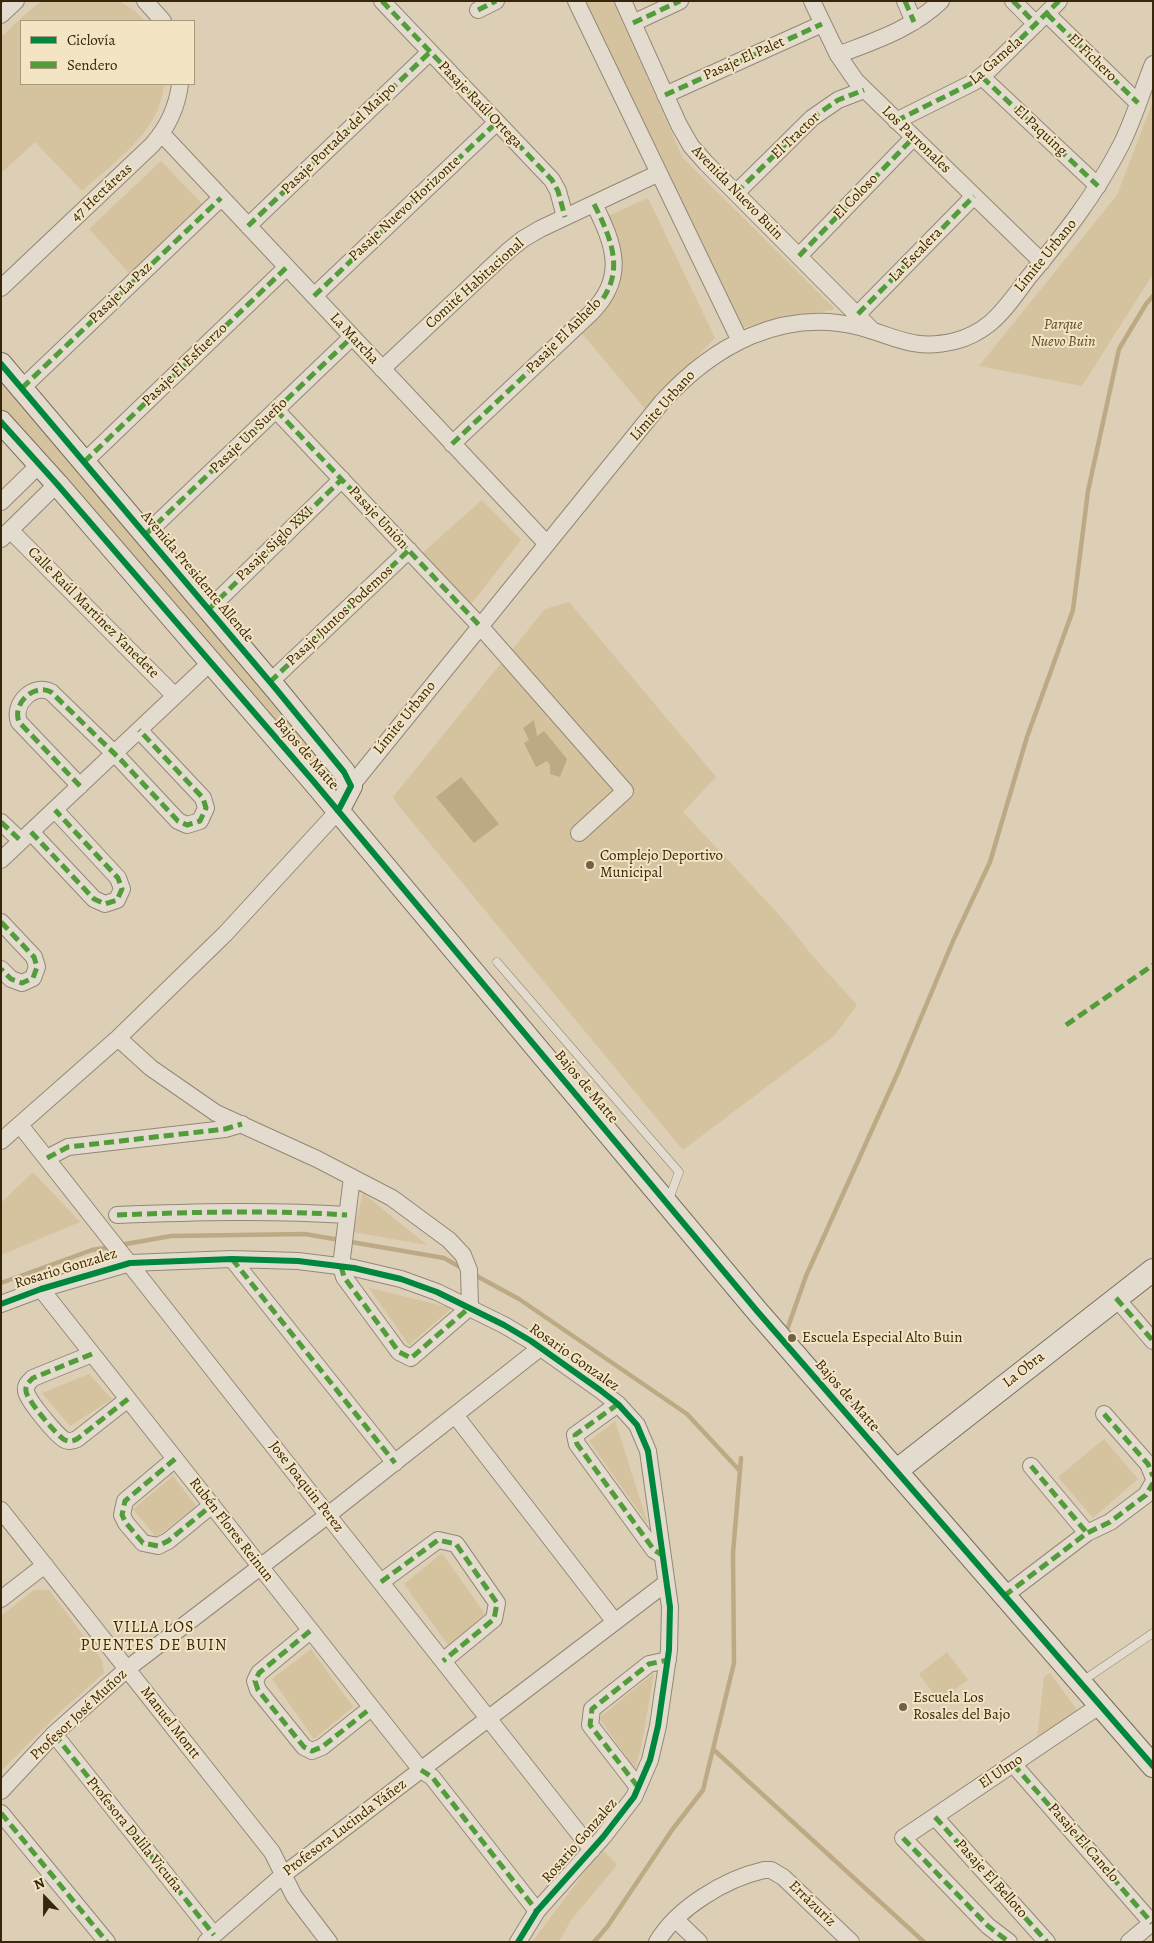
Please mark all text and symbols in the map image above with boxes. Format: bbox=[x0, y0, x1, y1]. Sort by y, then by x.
legend bbox=[20, 20, 195, 85]
text: Ciclovía bbox=[67, 30, 115, 50]
street label: El Fichero bbox=[1064, 30, 1120, 86]
street label: Pasaje El Palet bbox=[701, 33, 787, 85]
street label: La Gamela bbox=[966, 33, 1026, 89]
text: Sendero bbox=[67, 55, 117, 75]
street label: Pasaje Raúl Ortega bbox=[434, 58, 526, 152]
street label: Pasaje Portada del Maipo bbox=[278, 79, 400, 199]
street label: Los Parronales bbox=[878, 102, 954, 178]
street label: El Paquing bbox=[1010, 102, 1070, 160]
street label: El Tractor bbox=[768, 109, 824, 163]
street label: Avenida Nuevo Buin bbox=[687, 142, 787, 244]
street label: Pasaje Nuevo Horizonte bbox=[345, 152, 465, 266]
street label: 47 Hectáreas bbox=[68, 160, 136, 226]
street label: El Coloso bbox=[830, 170, 882, 224]
street label: Límite Urbano bbox=[1011, 216, 1081, 296]
street label: La Escalera bbox=[886, 224, 946, 286]
street label: Comité Habitacional bbox=[422, 235, 528, 333]
street label: Pasaje La Paz bbox=[86, 258, 156, 328]
street label: Pasaje El Anhelo bbox=[522, 294, 606, 378]
street label: La Marcha bbox=[326, 309, 382, 369]
park label: Parque Nuevo Buin bbox=[1031, 316, 1095, 351]
street label: Pasaje El Esfuerzo bbox=[139, 320, 231, 410]
street label: Límite Urbano bbox=[626, 367, 700, 445]
street label: Pasaje Un Sueño bbox=[206, 394, 292, 478]
street label: Pasaje Unión bbox=[344, 483, 412, 553]
street label: Pasaje Siglo XXI bbox=[233, 503, 317, 585]
street label: Avenida Presidente Allende bbox=[137, 508, 257, 646]
street label: Calle Raúl Martínez Yanedete bbox=[23, 543, 163, 683]
street label: Pasaje Juntos Podemos bbox=[283, 562, 397, 670]
street label: Límite Urbano bbox=[370, 678, 440, 758]
street label: Bajos de Matte bbox=[270, 714, 342, 794]
place label: Complejo Deportivo Municipal bbox=[600, 847, 723, 882]
marker: Complejo Deportivo Municipal bbox=[584, 859, 596, 871]
street label: Bajos de Matte bbox=[550, 1047, 622, 1127]
street label: Rosario Gonzalez bbox=[13, 1245, 119, 1293]
street label: Rosario Gonzalez bbox=[525, 1320, 623, 1396]
place label: Escuela Especial Alto Buin bbox=[802, 1329, 962, 1347]
marker: Escuela Especial Alto Buin bbox=[786, 1332, 798, 1344]
street label: La Obra bbox=[999, 1348, 1049, 1392]
street label: Bajos de Matte bbox=[811, 1356, 883, 1436]
street label: Jose Joaquin Perez bbox=[265, 1438, 347, 1536]
street label: Rubén Flores Reinun bbox=[185, 1475, 277, 1585]
district label: VILLA LOS PUENTES DE BUIN bbox=[79, 1618, 229, 1656]
street label: Profesor José Muñoz bbox=[27, 1666, 131, 1764]
street label: Manuel Montt bbox=[136, 1683, 204, 1763]
place label: Escuela Los Rosales del Bajo bbox=[913, 1689, 1010, 1724]
marker: Escuela Los Rosales del Bajo bbox=[897, 1701, 909, 1713]
street label: El Ulmo bbox=[976, 1751, 1026, 1793]
street label: Profesora Dalila Vicuña bbox=[82, 1774, 186, 1896]
street label: Profesora Lucinda Yáñez bbox=[280, 1776, 410, 1880]
street label: Rosario Gonzalez bbox=[538, 1795, 622, 1887]
street label: Pasaje El Canelo bbox=[1044, 1800, 1122, 1886]
street label: Pasaje El Belloto bbox=[951, 1836, 1031, 1922]
north arrow bbox=[20, 1873, 70, 1923]
text: N bbox=[31, 1873, 47, 1894]
street label: Errázuriz bbox=[785, 1877, 839, 1931]

